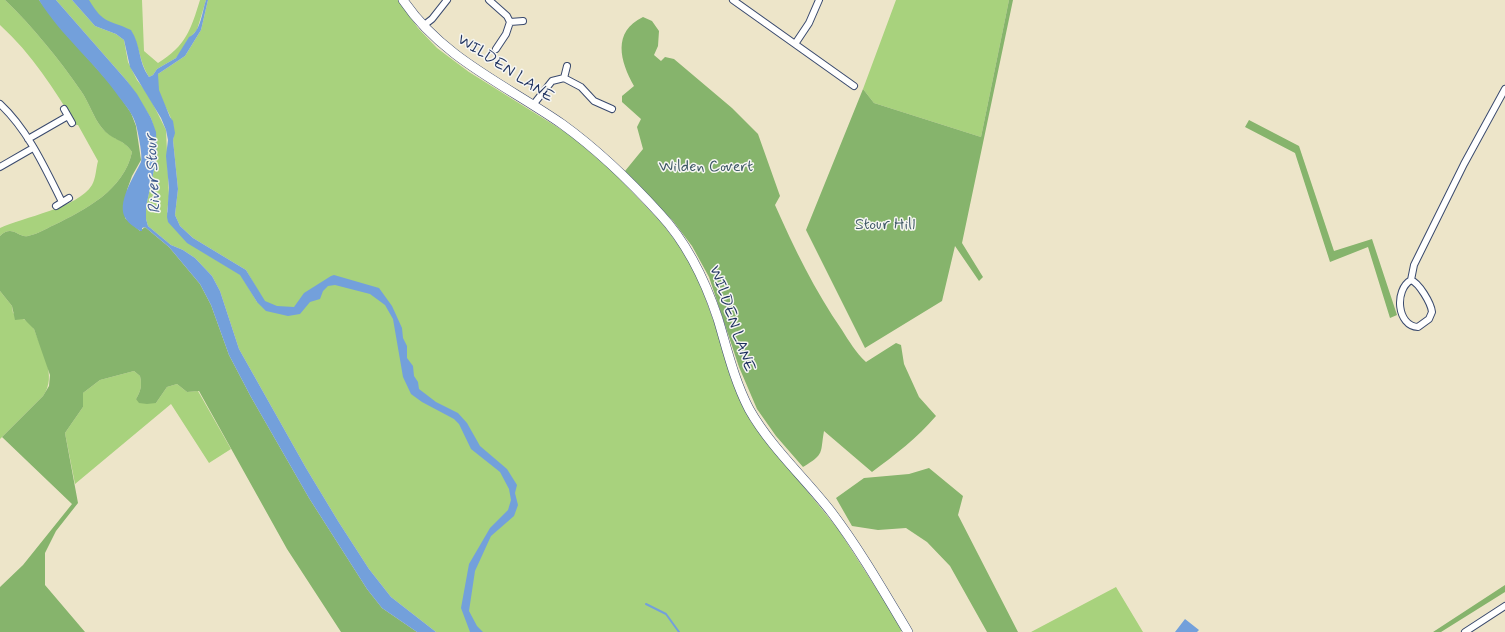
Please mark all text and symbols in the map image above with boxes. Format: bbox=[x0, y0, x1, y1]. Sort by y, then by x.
street label: WILDEN LANE bbox=[453, 31, 557, 107]
water label: River Stour bbox=[142, 134, 166, 214]
park label: Wilden Covert bbox=[659, 158, 753, 178]
park label: Stour Hill bbox=[855, 216, 915, 236]
street label: WILDEN LANE bbox=[704, 263, 758, 375]

